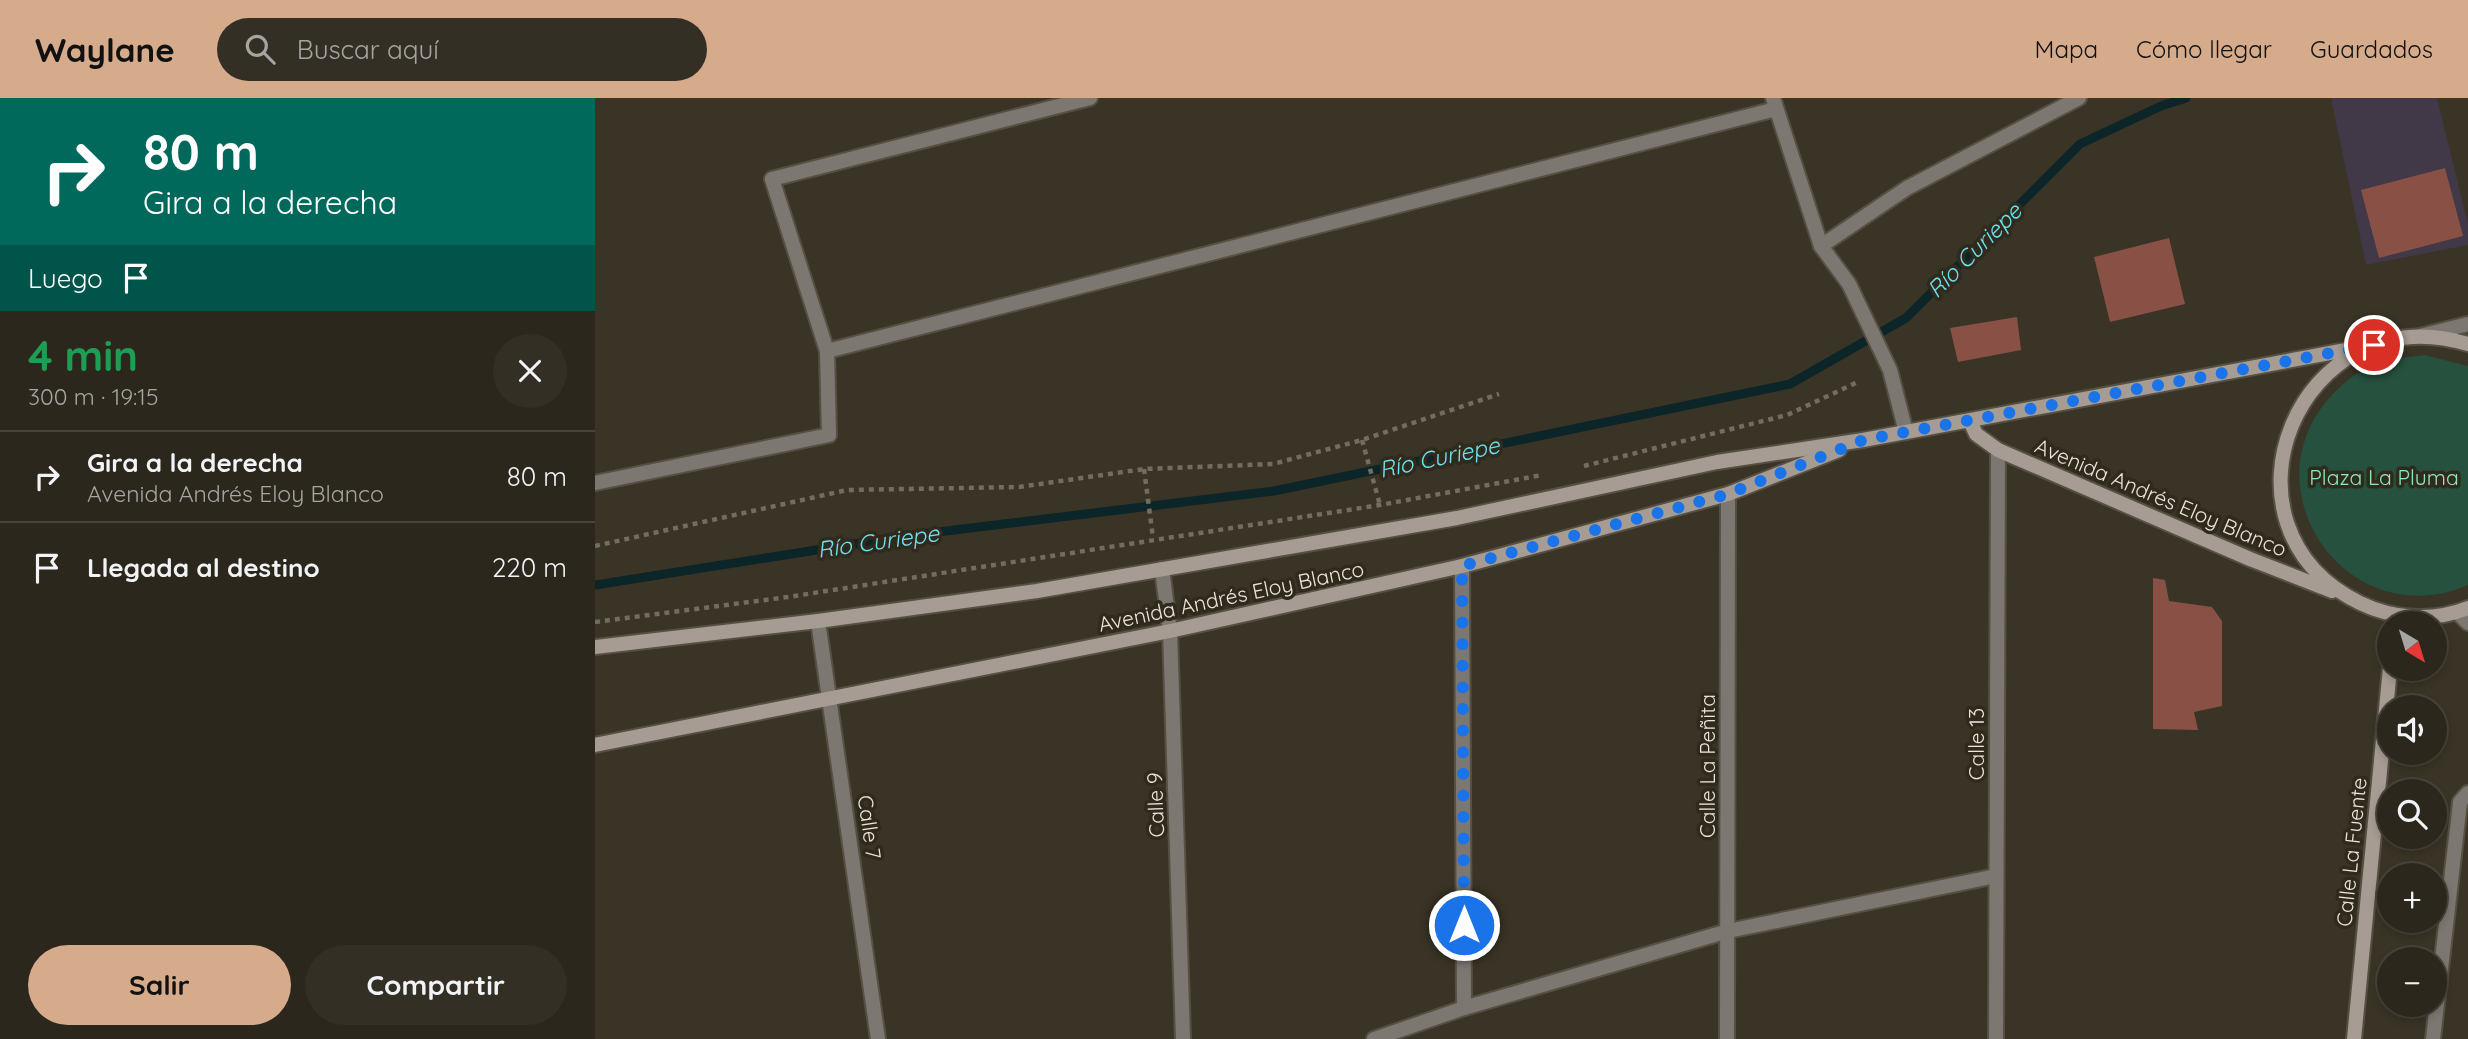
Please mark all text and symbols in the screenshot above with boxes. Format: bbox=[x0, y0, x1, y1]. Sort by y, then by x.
search box bbox=[217, 18, 707, 81]
text: Waylane bbox=[35, 29, 175, 70]
icon: search bbox=[241, 30, 279, 68]
text: Buscar aquí bbox=[297, 33, 439, 66]
text: Mapa bbox=[2035, 34, 2098, 64]
text: Cómo llegar bbox=[2136, 34, 2272, 64]
text: Guardados bbox=[2310, 34, 2433, 64]
text: 80 m bbox=[143, 121, 259, 182]
icon: right bbox=[28, 126, 119, 217]
text: Gira a la derecha bbox=[143, 182, 397, 222]
water label: Río Curiepe bbox=[1920, 196, 2028, 304]
icon: arrive bbox=[117, 259, 155, 297]
text: Luego bbox=[28, 262, 103, 295]
pin bbox=[2344, 315, 2404, 375]
icon: arrive bbox=[2355, 326, 2393, 364]
text: 4 min bbox=[28, 329, 138, 382]
button: close bbox=[493, 334, 567, 408]
text: 300 m · 19:15 bbox=[28, 382, 158, 411]
water label: Río Curiepe bbox=[1376, 430, 1503, 484]
street label: Avenida Andrés Eloy Blanco bbox=[2031, 432, 2291, 562]
text: Gira a la derecha bbox=[87, 446, 303, 479]
icon: right bbox=[28, 458, 66, 496]
text: 80 m bbox=[507, 460, 567, 493]
park label: Plaza La Pluma bbox=[2309, 464, 2459, 490]
text: Avenida Andrés Eloy Blanco bbox=[87, 479, 384, 508]
water label: Río Curiepe bbox=[815, 518, 942, 564]
icon: arrive bbox=[28, 549, 66, 587]
text: Llegada al destino bbox=[87, 551, 320, 584]
text: 220 m bbox=[492, 551, 567, 584]
street label: Avenida Andrés Eloy Blanco bbox=[1096, 555, 1366, 637]
north arrow bbox=[2377, 611, 2447, 681]
map controls bbox=[2377, 611, 2447, 1017]
street label: Calle La Peñita bbox=[1694, 694, 1720, 838]
button: sound bbox=[2377, 695, 2447, 765]
street label: Calle 13 bbox=[1963, 708, 1989, 780]
street label: Calle 9 bbox=[1141, 772, 1169, 838]
street label: Calle La Fuente bbox=[2330, 776, 2372, 928]
button: search bbox=[2377, 779, 2447, 849]
street label: Calle 7 bbox=[853, 793, 887, 861]
button: + bbox=[2377, 863, 2447, 933]
position arrow bbox=[1427, 888, 1501, 962]
button: Salir bbox=[28, 945, 291, 1025]
button: Compartir bbox=[305, 945, 567, 1025]
button: − bbox=[2377, 947, 2447, 1017]

